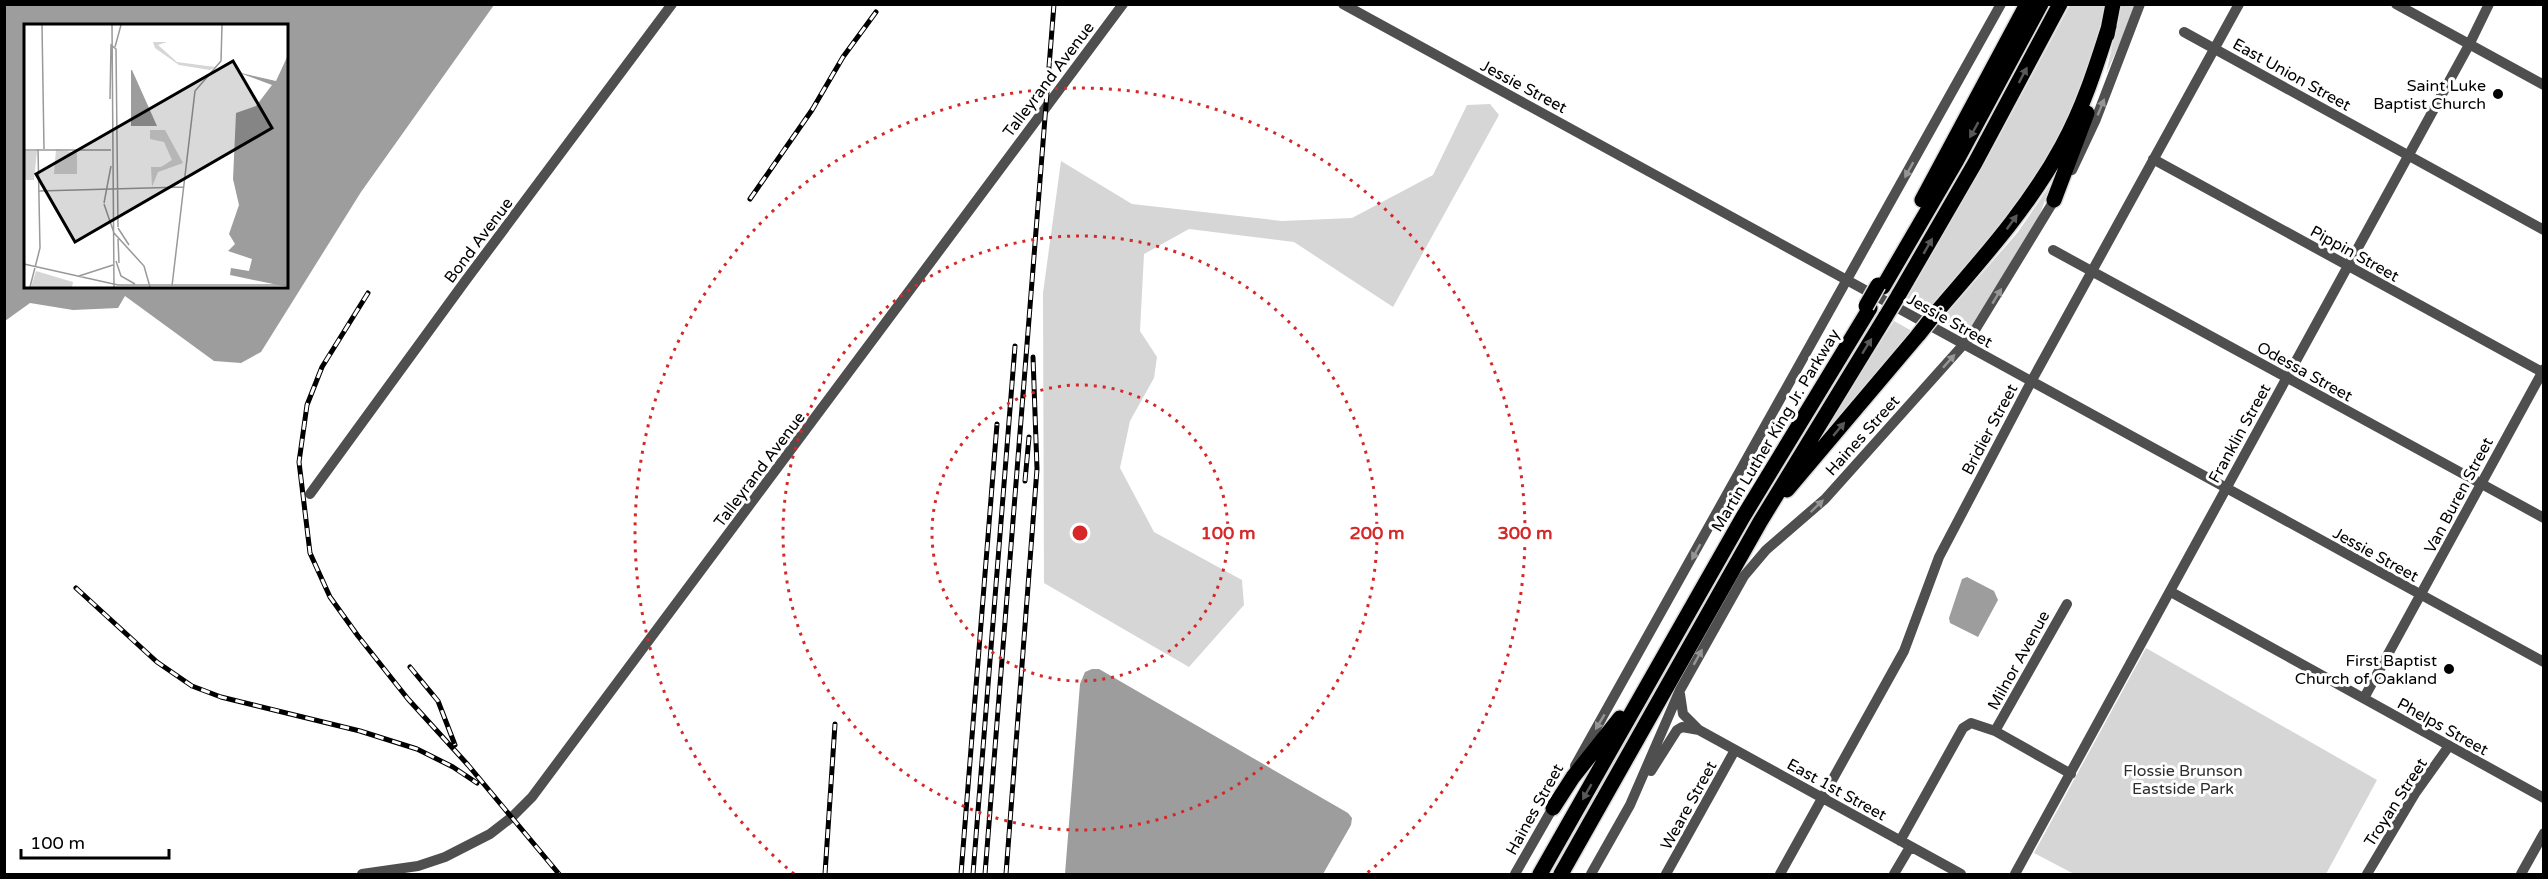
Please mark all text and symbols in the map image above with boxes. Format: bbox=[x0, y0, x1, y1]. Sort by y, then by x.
street label: Talleyrand Avenue bbox=[999, 18, 1099, 141]
inset map bbox=[24, 24, 288, 288]
street label: East Union Street bbox=[2229, 34, 2354, 116]
street label: Jessie Street bbox=[1477, 56, 1570, 118]
one-way arrow bbox=[2018, 66, 2028, 83]
place label: Saint Luke Baptist Church bbox=[2373, 76, 2486, 114]
marker: Saint Luke Baptist Church bbox=[2491, 87, 2505, 101]
one-way arrow bbox=[2096, 98, 2106, 116]
one-way arrow bbox=[1968, 122, 1979, 138]
one-way arrow bbox=[1904, 162, 1914, 179]
street label: Bond Avenue bbox=[440, 194, 517, 287]
one-way arrow bbox=[2006, 214, 2018, 230]
street label: Pippin Street bbox=[2307, 221, 2402, 286]
one-way arrow bbox=[1923, 237, 1933, 254]
one-way arrow bbox=[1992, 288, 2003, 304]
street label: Jessie Street bbox=[1903, 289, 1996, 353]
street label: Martin Luther King Jr. Parkway bbox=[1707, 325, 1845, 536]
street label: Odessa Street bbox=[2253, 337, 2356, 406]
one-way arrow bbox=[1861, 338, 1872, 354]
one-way arrow bbox=[1942, 354, 1955, 369]
street label: Franklin Street bbox=[2204, 380, 2275, 487]
street label: Bridier Street bbox=[1958, 381, 2022, 478]
street label: Haines Street bbox=[1821, 391, 1904, 480]
street label: Talleyrand Avenue bbox=[710, 408, 810, 531]
one-way arrow bbox=[1832, 421, 1845, 437]
street label: Van Buren Street bbox=[2420, 434, 2498, 557]
one-way arrow bbox=[1810, 499, 1824, 513]
text: 100 m bbox=[1200, 522, 1256, 544]
text: 200 m bbox=[1349, 522, 1405, 544]
text: 300 m bbox=[1497, 522, 1553, 544]
centre of rings bbox=[1070, 523, 1090, 543]
street label: Jessie Street bbox=[2329, 523, 2422, 587]
one-way arrow bbox=[1691, 544, 1701, 561]
street label: Milnor Avenue bbox=[1983, 607, 2054, 714]
one-way arrow bbox=[1693, 648, 1703, 665]
place label: First Baptist Church of Oakland bbox=[2295, 651, 2437, 689]
marker: First Baptist Church of Oakland bbox=[2442, 662, 2456, 676]
street label: Phelps Street bbox=[2393, 694, 2492, 760]
one-way arrow bbox=[1595, 714, 1605, 731]
street label: East 1st Street bbox=[1783, 754, 1890, 825]
street label: Troyan Street bbox=[2360, 755, 2432, 851]
street label: Weare Street bbox=[1656, 758, 1721, 853]
street label: Haines Street bbox=[1502, 760, 1568, 859]
park label: Flossie Brunson Eastside Park bbox=[2123, 761, 2243, 799]
one-way arrow bbox=[1582, 784, 1592, 801]
scale bar bbox=[21, 822, 170, 860]
text: 100 m bbox=[30, 832, 85, 854]

